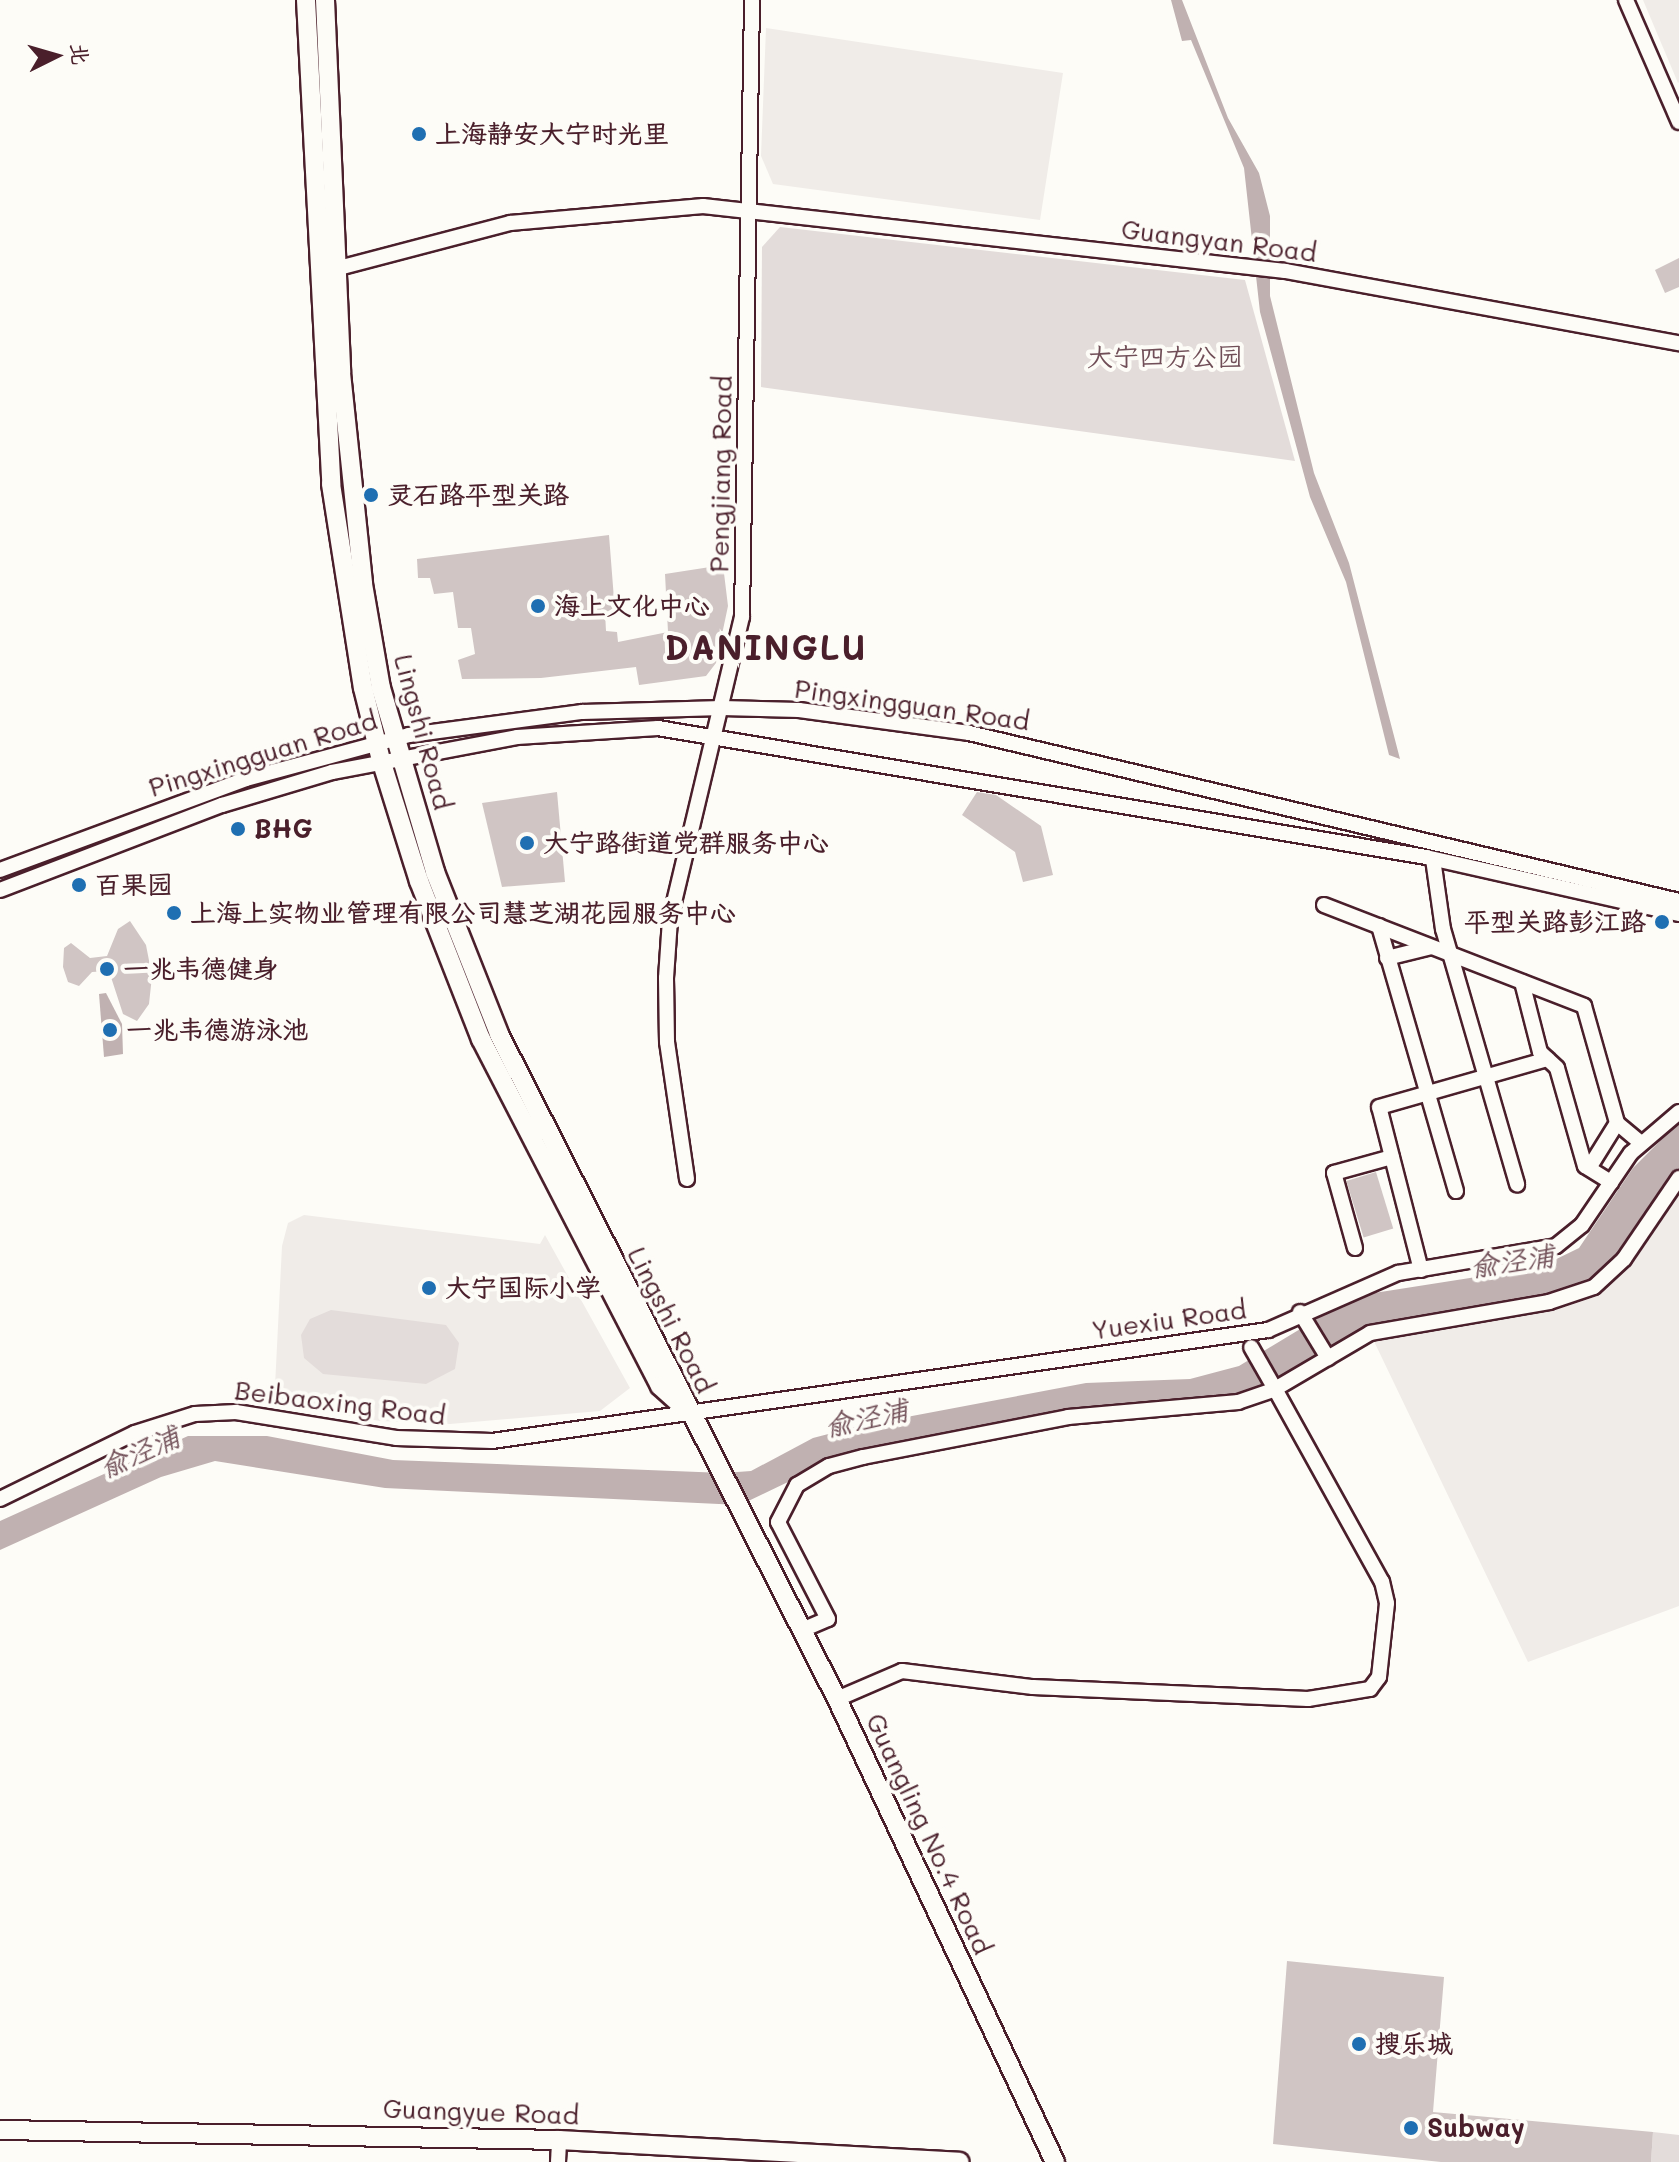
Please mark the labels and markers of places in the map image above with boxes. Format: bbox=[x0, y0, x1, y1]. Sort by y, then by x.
place label: 上海静安大宁时光里 bbox=[435, 118, 669, 150]
marker: 上海静安大宁时光里 bbox=[410, 125, 428, 143]
place label: 灵石路平型关路 bbox=[387, 479, 569, 511]
marker: 灵石路平型关路 bbox=[362, 486, 380, 504]
place label: 海上文化中心 bbox=[554, 590, 710, 622]
marker: 海上文化中心 bbox=[529, 597, 547, 615]
place label: BHG bbox=[254, 813, 312, 845]
marker: BHG bbox=[229, 820, 247, 838]
place label: 大宁路街道党群服务中心 bbox=[543, 827, 829, 859]
marker: 大宁路街道党群服务中心 bbox=[518, 834, 536, 852]
place label: 百果园 bbox=[95, 869, 173, 901]
marker: 百果园 bbox=[70, 876, 88, 894]
place label: 上海上实物业管理有限公司慧芝湖花园服务中心 bbox=[190, 897, 736, 929]
marker: 上海上实物业管理有限公司慧芝湖花园服务中心 bbox=[165, 904, 183, 922]
place label: 平型关路彭江路 bbox=[1464, 906, 1646, 938]
marker: 平型关路彭江路 bbox=[1653, 913, 1671, 931]
place label: 一兆韦德健身 bbox=[123, 953, 279, 985]
marker: 一兆韦德健身 bbox=[98, 960, 116, 978]
place label: 一兆韦德游泳池 bbox=[126, 1014, 308, 1046]
marker: 一兆韦德游泳池 bbox=[101, 1021, 119, 1039]
place label: 大宁国际小学 bbox=[445, 1272, 601, 1304]
marker: 大宁国际小学 bbox=[420, 1279, 438, 1297]
place label: 搜乐城 bbox=[1375, 2028, 1453, 2060]
marker: 搜乐城 bbox=[1350, 2035, 1368, 2053]
place label: Subway bbox=[1427, 2112, 1525, 2144]
marker: Subway bbox=[1402, 2119, 1420, 2137]

